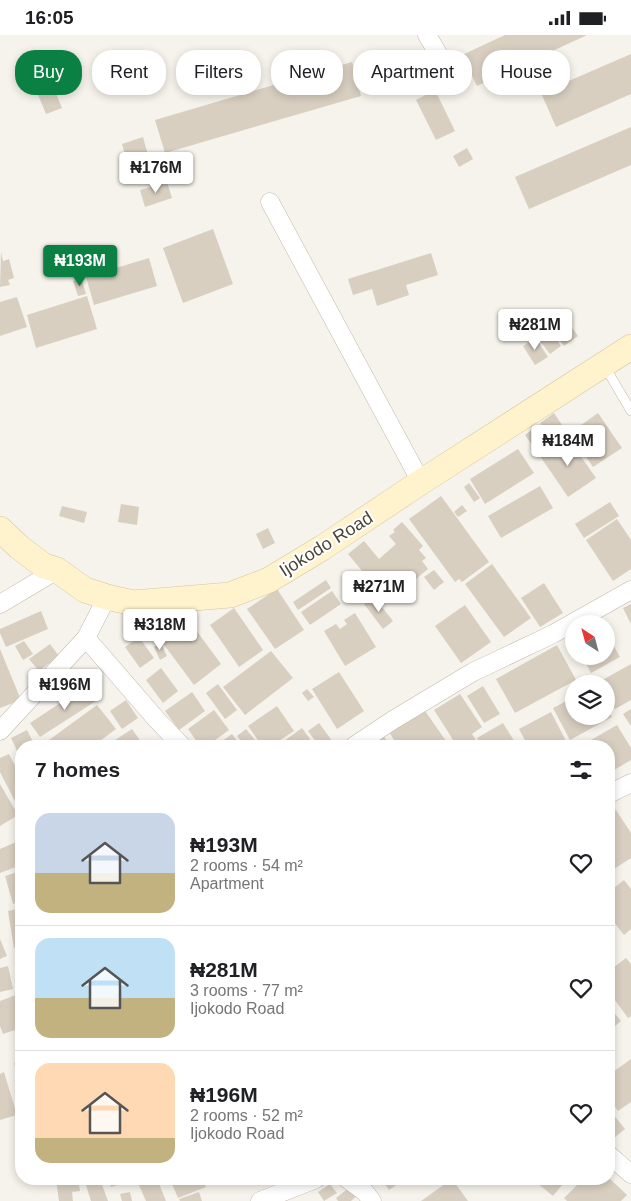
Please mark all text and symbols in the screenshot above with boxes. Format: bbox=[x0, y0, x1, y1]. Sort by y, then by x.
text: 16:05 bbox=[25, 7, 74, 28]
chip: Buy bbox=[15, 50, 82, 95]
chip: Rent bbox=[92, 50, 166, 95]
chip: Filters bbox=[176, 50, 261, 95]
chip: New bbox=[271, 50, 343, 95]
chip: Apartment bbox=[353, 50, 472, 95]
chip: House bbox=[482, 50, 570, 95]
pin: ₦176M bbox=[121, 151, 191, 194]
text: ₦176M bbox=[130, 159, 182, 176]
pin: ₦193M bbox=[45, 245, 115, 287]
text: ₦193M bbox=[54, 252, 106, 269]
pin: ₦281M bbox=[500, 309, 570, 351]
text: ₦281M bbox=[509, 316, 561, 333]
pin: ₦184M bbox=[533, 425, 603, 467]
text: ₦184M bbox=[542, 432, 594, 449]
street label: Ijokodo Road bbox=[276, 507, 376, 581]
pin: ₦271M bbox=[344, 571, 414, 613]
text: ₦271M bbox=[353, 578, 405, 595]
pin: ₦318M bbox=[125, 609, 195, 651]
north arrow bbox=[565, 615, 615, 665]
map controls bbox=[565, 615, 615, 725]
text: ₦318M bbox=[134, 616, 186, 633]
pin: ₦196M bbox=[30, 669, 100, 711]
button: layers bbox=[565, 675, 615, 725]
text: ₦196M bbox=[39, 676, 91, 693]
icon: filters bbox=[567, 756, 595, 784]
text: 7 homes bbox=[35, 758, 120, 781]
icon: home bbox=[75, 833, 135, 893]
text: ₦193M bbox=[190, 833, 258, 856]
icon: heart bbox=[567, 849, 595, 877]
text: 2 rooms · 54 m² bbox=[190, 857, 303, 874]
text: Apartment bbox=[190, 875, 264, 892]
icon: home bbox=[75, 958, 135, 1018]
text: ₦281M bbox=[190, 958, 258, 981]
icon: heart bbox=[567, 974, 595, 1002]
text: 3 rooms · 77 m² bbox=[190, 982, 303, 999]
text: Ijokodo Road bbox=[190, 1000, 284, 1017]
icon: home bbox=[75, 1083, 135, 1143]
text: ₦196M bbox=[190, 1083, 258, 1106]
icon: heart bbox=[567, 1099, 595, 1127]
text: 2 rooms · 52 m² bbox=[190, 1107, 303, 1124]
text: Ijokodo Road bbox=[190, 1125, 284, 1142]

